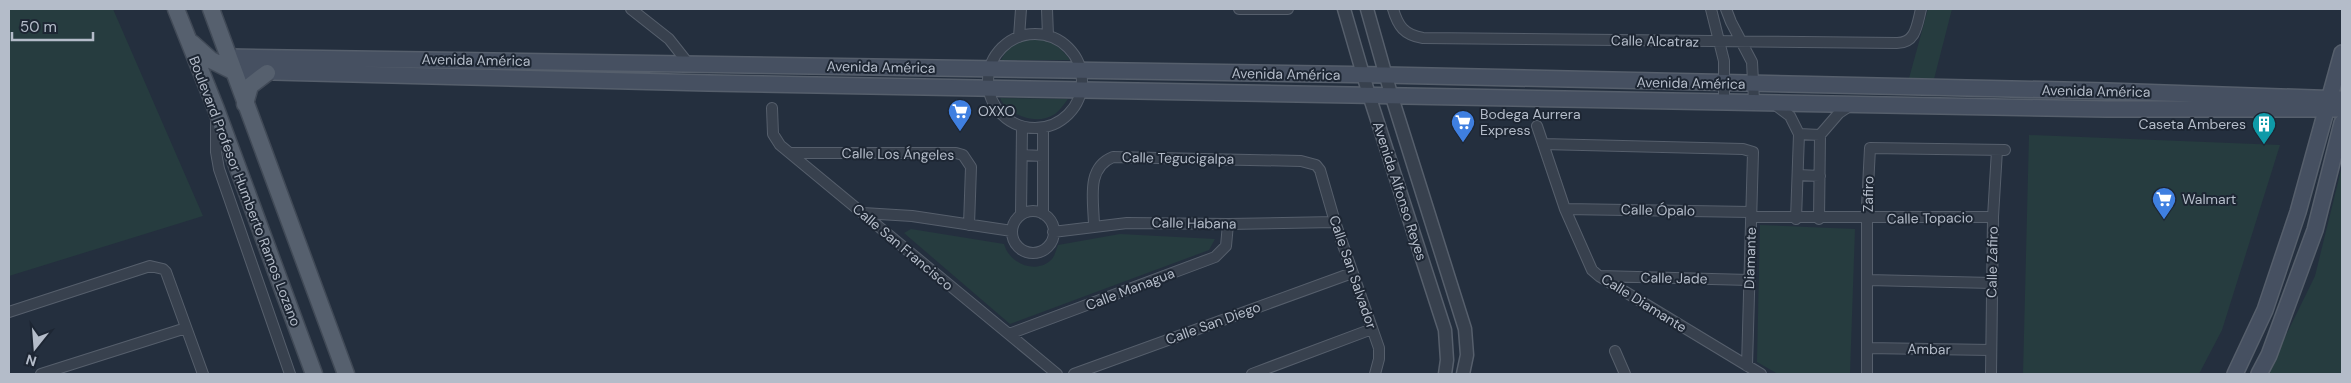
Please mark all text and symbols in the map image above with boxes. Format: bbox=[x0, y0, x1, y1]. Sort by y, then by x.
scale bar bbox=[12, 10, 94, 42]
text: 50 m bbox=[20, 17, 57, 37]
street label: Calle Alcatraz bbox=[1611, 31, 1699, 51]
street label: Avenida América bbox=[421, 50, 531, 70]
street label: Boulevard Profesor Humberto Ramos Lozano bbox=[185, 53, 305, 329]
street label: Avenida América bbox=[826, 57, 936, 77]
street label: Avenida América bbox=[1231, 64, 1341, 84]
street label: Avenida América bbox=[1636, 73, 1746, 93]
street label: Avenida América bbox=[2041, 81, 2151, 101]
supermarket icon: OXXO bbox=[947, 98, 973, 132]
place label: OXXO bbox=[978, 102, 1015, 120]
place label: Bodega Aurrera Express bbox=[1480, 105, 1581, 139]
supermarket icon: Bodega Aurrera Express bbox=[1450, 109, 1476, 143]
building icon: Caseta Amberes bbox=[2251, 111, 2277, 145]
place label: Caseta Amberes bbox=[2138, 115, 2246, 133]
street label: Avenida Alfonso Reyes bbox=[1369, 119, 1431, 263]
street label: Calle Los Ángeles bbox=[842, 144, 954, 164]
street label: Calle Tegucigalpa bbox=[1122, 148, 1234, 168]
street label: Zafiro bbox=[1859, 176, 1877, 212]
supermarket icon: Walmart bbox=[2151, 186, 2177, 220]
place label: Walmart bbox=[2182, 190, 2236, 208]
street label: Calle San Francisco bbox=[849, 200, 957, 294]
street label: Calle Ópalo bbox=[1621, 200, 1695, 220]
street label: Calle Topacio bbox=[1887, 208, 1973, 228]
street label: Calle Habana bbox=[1151, 213, 1237, 233]
street label: Calle San Salvador bbox=[1325, 213, 1381, 331]
street label: Calle Zafiro bbox=[1982, 226, 2002, 298]
street label: Diamante bbox=[1740, 227, 1760, 289]
street label: Calle Managua bbox=[1083, 264, 1177, 314]
street label: Calle Jade bbox=[1640, 268, 1708, 288]
street label: Calle Diamante bbox=[1598, 270, 1690, 337]
street label: Calle San Diego bbox=[1163, 297, 1263, 349]
north arrow bbox=[10, 323, 60, 373]
street label: Ambar bbox=[1907, 340, 1951, 358]
text: N bbox=[24, 350, 39, 371]

